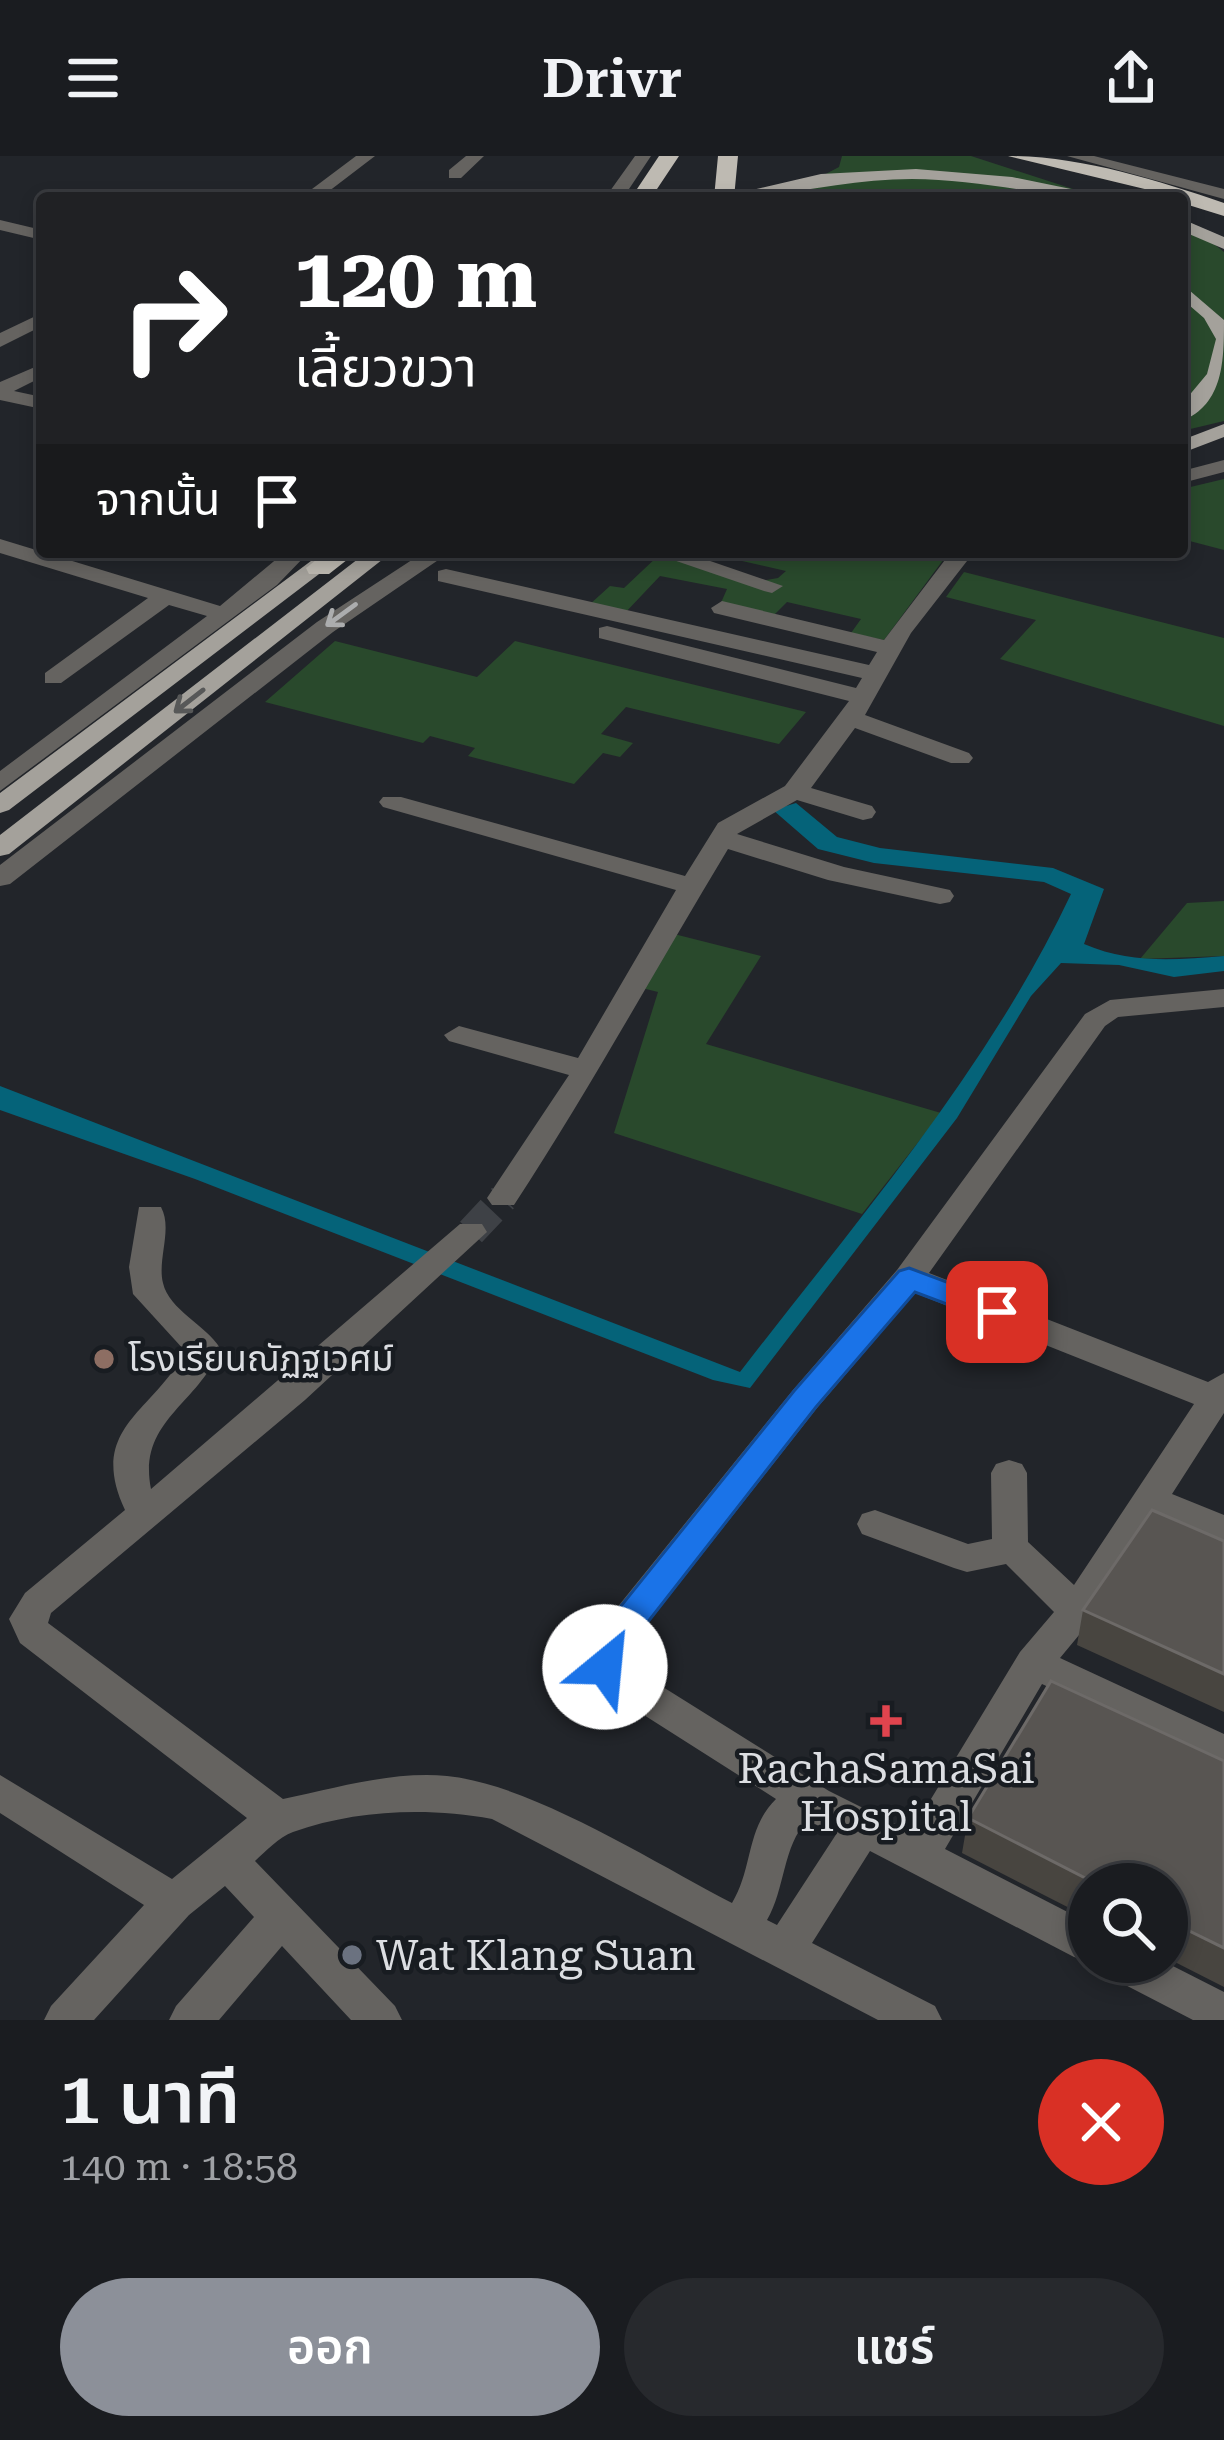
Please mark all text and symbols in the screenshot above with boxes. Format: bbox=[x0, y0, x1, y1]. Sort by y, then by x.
icon: menu bbox=[60, 45, 126, 111]
icon: share bbox=[1098, 45, 1164, 111]
text: Drivr bbox=[542, 47, 682, 110]
text: 120 m bbox=[294, 229, 537, 327]
icon: right bbox=[96, 240, 252, 396]
text: เลี้ยวขวา bbox=[294, 336, 477, 399]
icon: arrive bbox=[244, 468, 310, 534]
text: จากนั้น bbox=[96, 473, 220, 526]
one-way arrow bbox=[325, 601, 358, 627]
one-way arrow bbox=[173, 687, 205, 714]
pin bbox=[946, 1261, 1048, 1363]
icon: arrive bbox=[964, 1279, 1030, 1345]
place label: โรงเรียนณัฏฐเวศม์ bbox=[128, 1338, 394, 1380]
marker: โรงเรียนณัฏฐเวศม์ bbox=[91, 1346, 117, 1372]
position arrow bbox=[542, 1604, 668, 1730]
marker: RachaSamaSai Hospital bbox=[870, 1705, 902, 1737]
place label: RachaSamaSai Hospital bbox=[737, 1744, 1035, 1841]
map controls bbox=[1068, 1863, 1188, 1983]
button: search bbox=[1068, 1863, 1188, 1983]
place label: Wat Klang Suan bbox=[376, 1931, 696, 1980]
marker: Wat Klang Suan bbox=[339, 1942, 365, 1968]
text: 1 นาที bbox=[60, 2056, 240, 2141]
button: close bbox=[1038, 2059, 1164, 2185]
text: 140 m · 18:58 bbox=[60, 2144, 298, 2190]
button: ออก bbox=[60, 2278, 600, 2416]
button: แชร์ bbox=[624, 2278, 1164, 2416]

